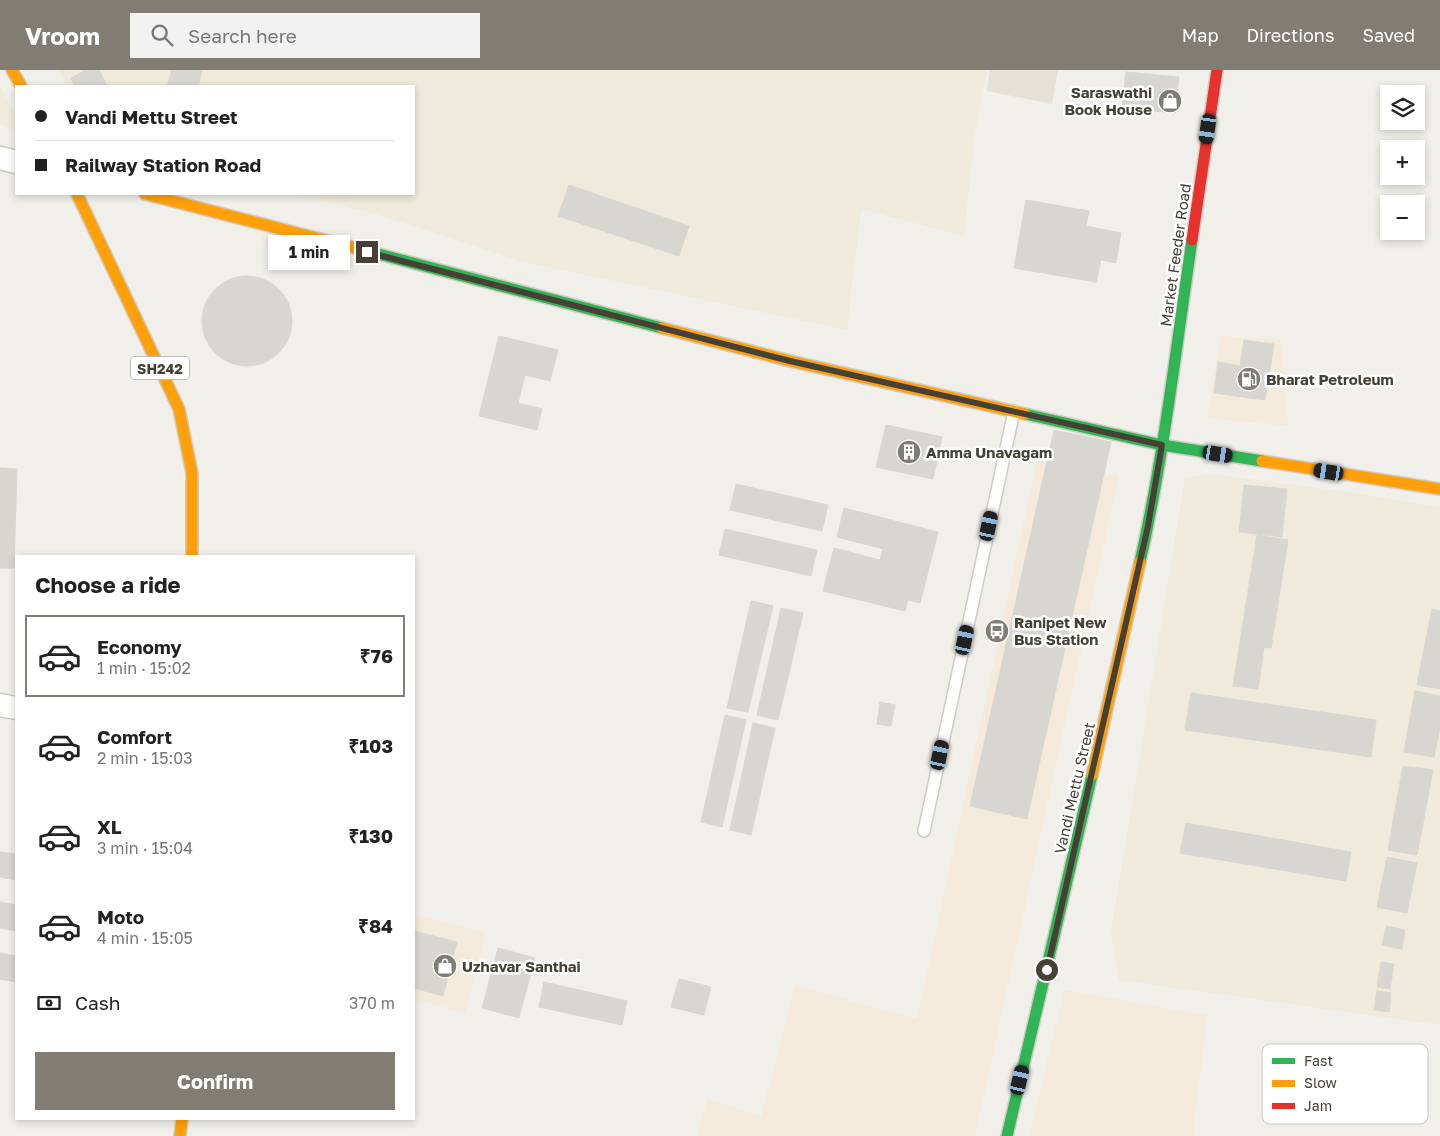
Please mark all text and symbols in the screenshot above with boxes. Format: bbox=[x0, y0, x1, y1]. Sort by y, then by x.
search box bbox=[130, 13, 480, 58]
text: Vroom bbox=[25, 21, 100, 50]
icon: search bbox=[148, 21, 176, 49]
text: Search here bbox=[188, 24, 297, 47]
text: Map bbox=[1182, 24, 1218, 46]
text: Directions bbox=[1246, 24, 1334, 46]
text: Saved bbox=[1362, 24, 1415, 46]
place label: Saraswathi Book House bbox=[1064, 83, 1152, 118]
map controls bbox=[1380, 85, 1425, 240]
button: layers bbox=[1380, 85, 1425, 130]
shop icon: Saraswathi Book House bbox=[1157, 88, 1183, 114]
text: Vandi Mettu Street bbox=[65, 105, 238, 128]
car bbox=[1198, 113, 1217, 145]
button: + bbox=[1380, 140, 1425, 185]
text: Railway Station Road bbox=[65, 153, 261, 176]
street label: Market Feeder Road bbox=[1156, 182, 1194, 328]
button: − bbox=[1380, 195, 1425, 240]
callout: 1 min bbox=[267, 234, 350, 270]
route end bbox=[356, 241, 378, 263]
text: 1 min bbox=[289, 242, 329, 262]
road number: SH242 bbox=[131, 356, 189, 380]
fuel station icon: Bharat Petroleum bbox=[1236, 366, 1262, 392]
place label: Bharat Petroleum bbox=[1266, 370, 1394, 388]
building icon: Amma Unavagam bbox=[896, 439, 922, 465]
place label: Amma Unavagam bbox=[926, 443, 1052, 461]
car bbox=[1202, 444, 1233, 464]
car bbox=[1313, 462, 1344, 482]
car bbox=[978, 510, 999, 542]
text: Choose a ride bbox=[35, 571, 181, 598]
place label: Ranipet New Bus Station bbox=[1014, 613, 1107, 648]
bus stop icon: Ranipet New Bus Station bbox=[984, 618, 1010, 644]
car bbox=[954, 624, 975, 656]
icon: car bbox=[37, 634, 82, 679]
text: Economy bbox=[97, 635, 182, 658]
text: ₹76 bbox=[360, 644, 393, 667]
text: 1 min · 15:02 bbox=[97, 658, 191, 678]
street label: Vandi Mettu Street bbox=[1050, 720, 1098, 856]
icon: car bbox=[37, 724, 82, 769]
text: Comfort bbox=[97, 725, 172, 748]
text: ₹103 bbox=[348, 734, 393, 757]
car bbox=[929, 739, 950, 771]
text: 2 min · 15:03 bbox=[97, 748, 193, 768]
icon: car bbox=[37, 814, 82, 859]
text: XL bbox=[97, 815, 122, 838]
text: ₹130 bbox=[348, 824, 393, 847]
text: 3 min · 15:04 bbox=[97, 838, 193, 858]
icon: car bbox=[37, 904, 82, 949]
text: Moto bbox=[97, 905, 144, 928]
text: ₹84 bbox=[358, 914, 393, 937]
text: 4 min · 15:05 bbox=[97, 928, 193, 948]
shop icon: Uzhavar Santhai bbox=[432, 953, 458, 979]
place label: Uzhavar Santhai bbox=[462, 957, 581, 975]
route start bbox=[1036, 959, 1058, 981]
icon: cash bbox=[35, 989, 63, 1017]
text: Cash bbox=[75, 991, 120, 1014]
text: 370 m bbox=[349, 993, 395, 1013]
legend bbox=[1262, 1044, 1428, 1124]
button: Confirm bbox=[35, 1052, 395, 1110]
text: Fast bbox=[1304, 1052, 1333, 1069]
car bbox=[1009, 1064, 1030, 1096]
text: Slow bbox=[1304, 1074, 1337, 1091]
text: Jam bbox=[1304, 1097, 1332, 1114]

